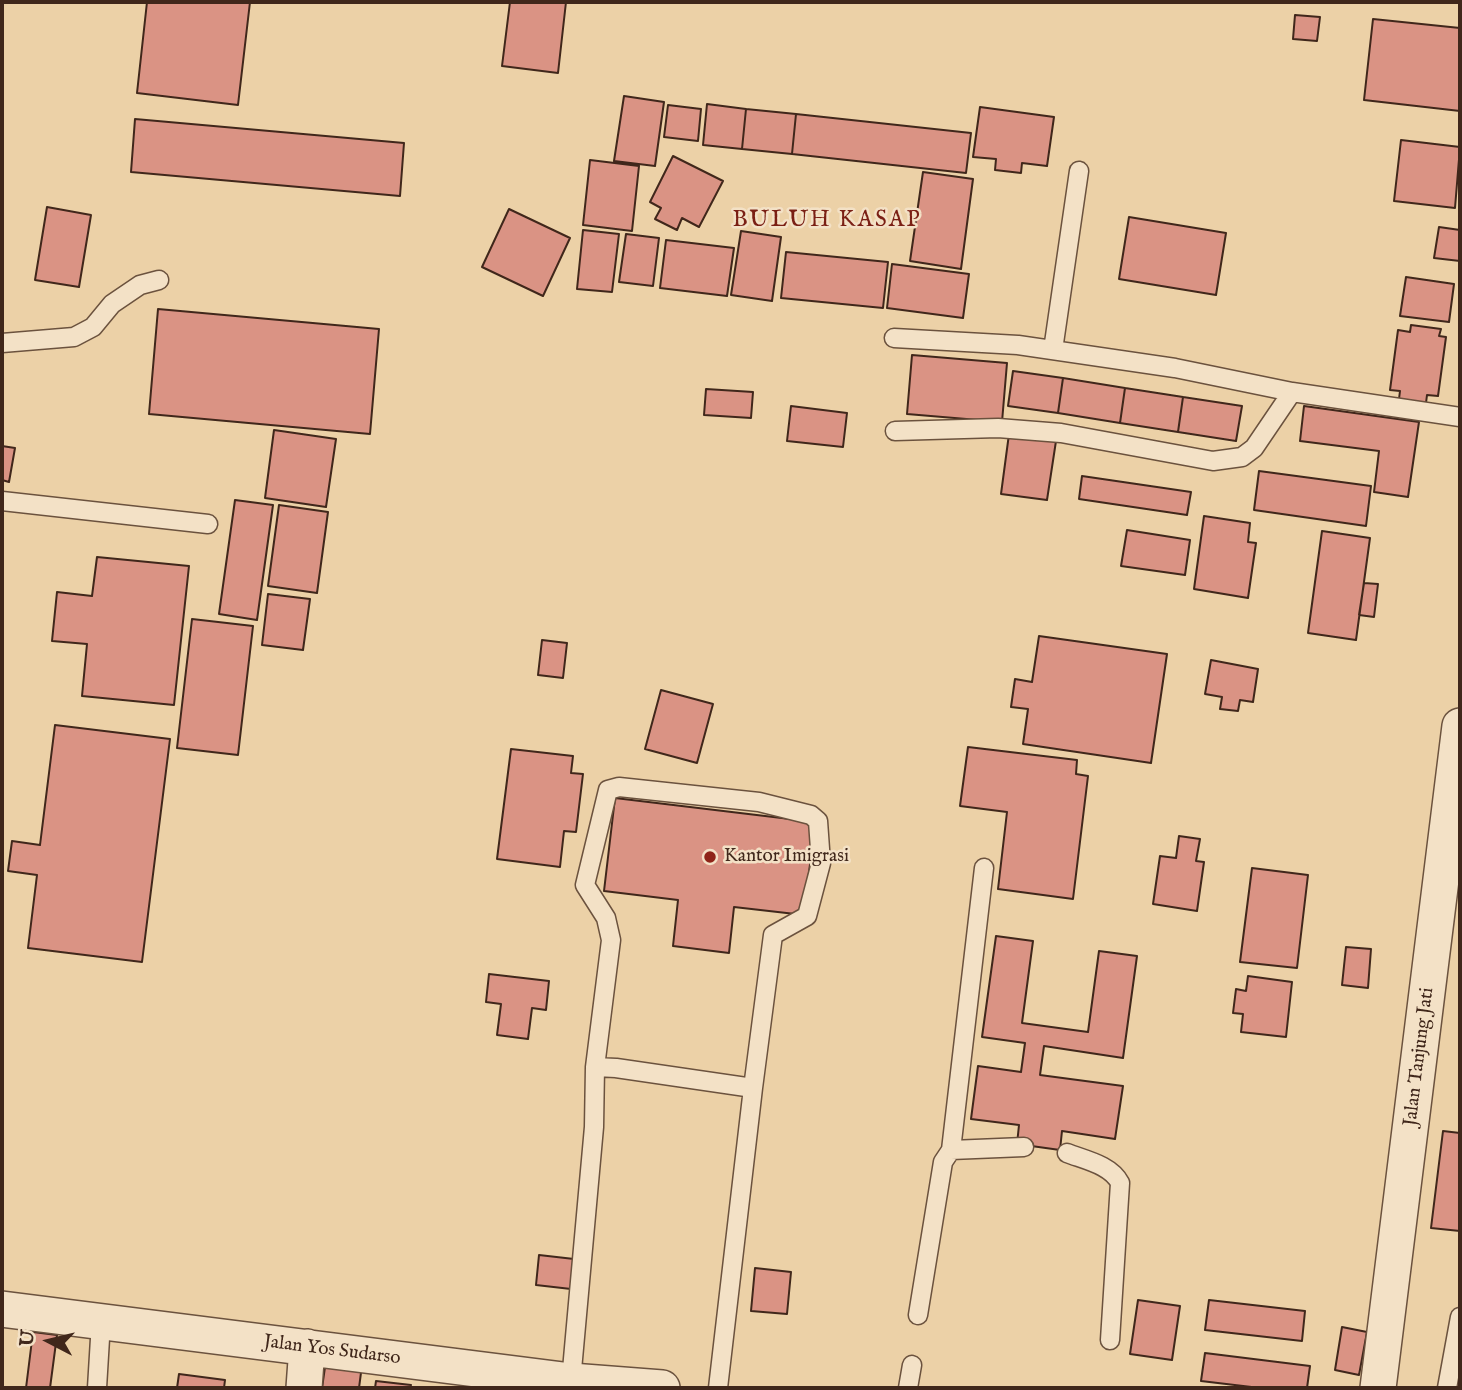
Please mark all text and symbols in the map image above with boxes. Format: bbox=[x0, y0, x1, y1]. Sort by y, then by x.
district label: BULUH KASAP bbox=[734, 207, 920, 235]
place label: Kantor Imigrasi bbox=[724, 846, 849, 868]
marker: Kantor Imigrasi bbox=[702, 849, 718, 865]
street label: Jalan Tanjung Jati bbox=[1400, 986, 1440, 1128]
north arrow bbox=[14, 1306, 84, 1376]
text: U bbox=[15, 1329, 41, 1348]
street label: Jalan Yos Sudarso bbox=[262, 1331, 402, 1371]

